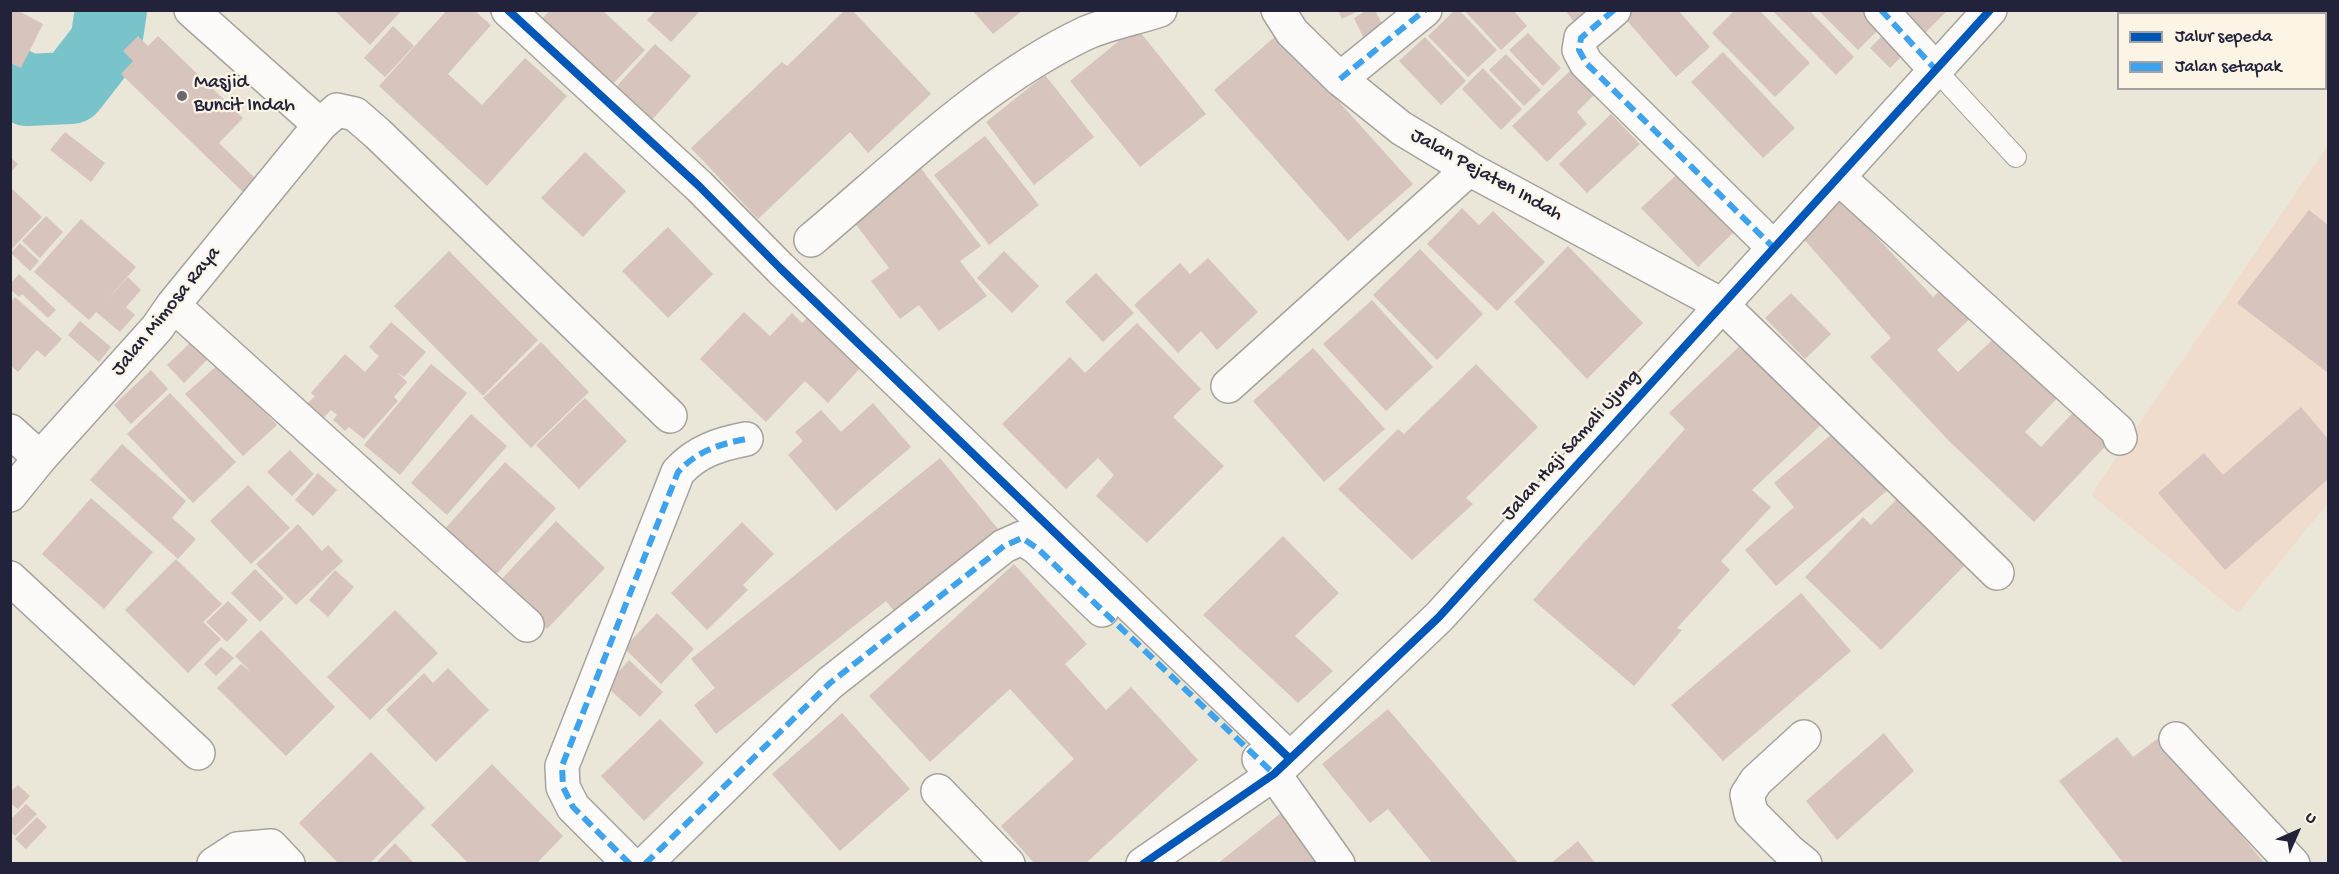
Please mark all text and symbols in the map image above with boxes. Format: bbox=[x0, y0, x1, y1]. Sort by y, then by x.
legend bbox=[2117, 12, 2327, 90]
text: Jalur sepeda bbox=[2175, 27, 2272, 48]
text: Jalan setapak bbox=[2175, 57, 2281, 78]
place label: Masjid Buncit Indah bbox=[194, 72, 295, 119]
marker: Masjid Buncit Indah bbox=[175, 89, 189, 103]
street label: Jalan Pejaten Indah bbox=[1406, 124, 1566, 228]
street label: Jalan Mimosa Raya bbox=[107, 242, 227, 382]
street label: Jalan Haji Samali Ujung bbox=[1498, 365, 1646, 527]
north arrow bbox=[2267, 802, 2327, 862]
text: U bbox=[2300, 809, 2320, 829]

